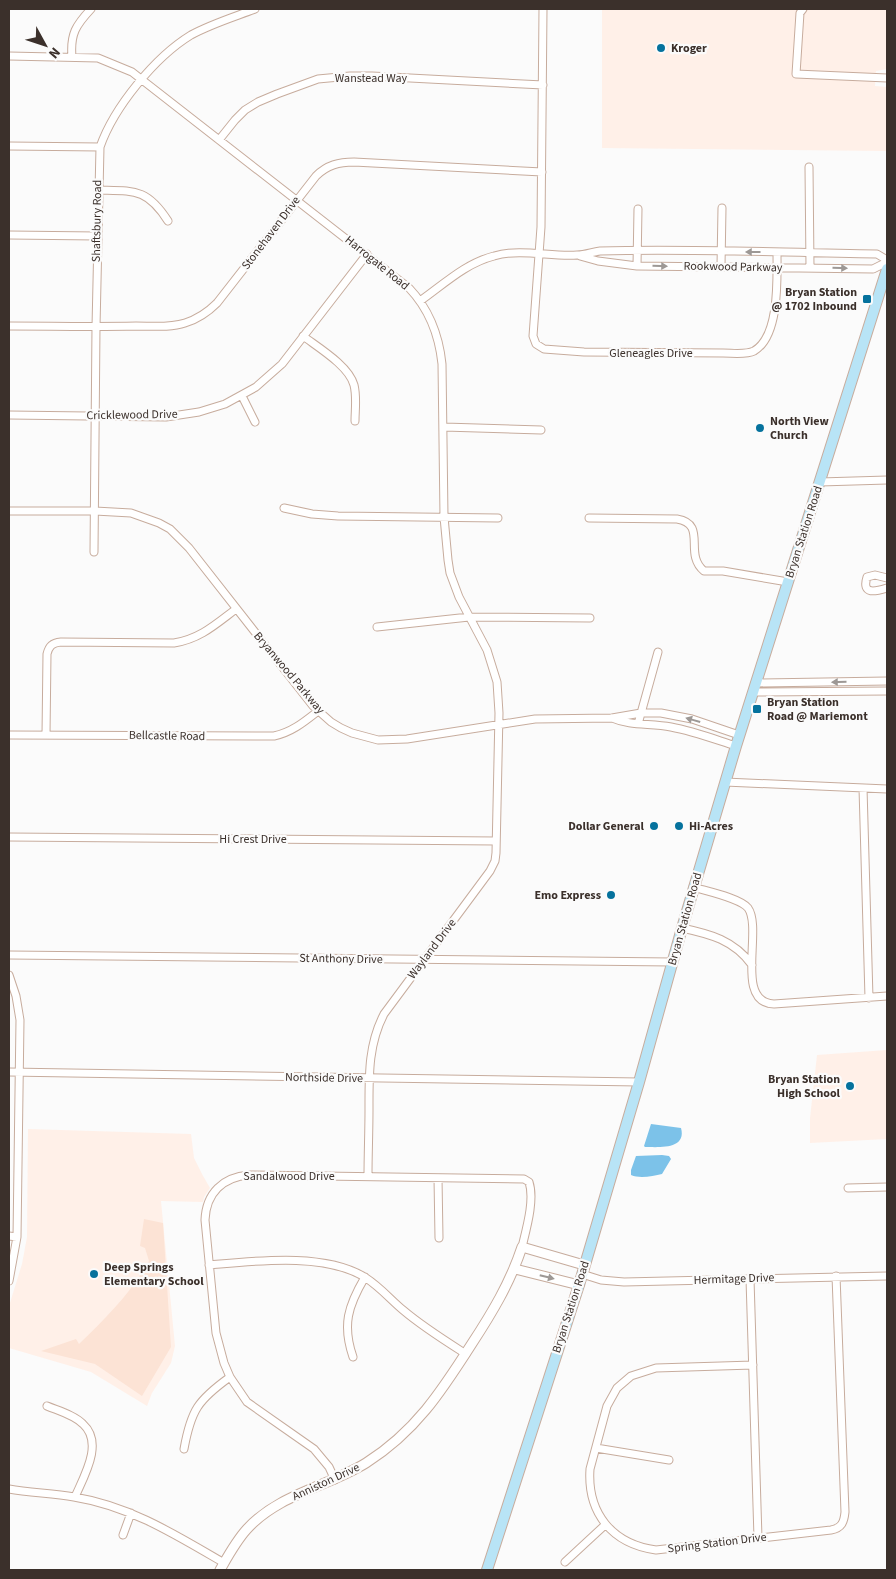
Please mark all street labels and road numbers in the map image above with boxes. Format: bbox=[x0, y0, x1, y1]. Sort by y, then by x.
street label: Wanstead Way bbox=[335, 70, 408, 87]
street label: Shaftsbury Road bbox=[88, 180, 106, 262]
street label: Stonehaven Drive bbox=[238, 193, 304, 273]
street label: Harrogate Road bbox=[341, 232, 413, 294]
street label: Rookwood Parkway bbox=[683, 258, 783, 276]
street label: Gleneagles Drive bbox=[609, 345, 693, 362]
street label: Cricklewood Drive bbox=[86, 406, 178, 424]
street label: Bryan Station Road bbox=[781, 484, 827, 580]
street label: Bryanwood Parkway bbox=[249, 628, 329, 718]
street label: Bellcastle Road bbox=[129, 727, 205, 745]
street label: Hi Crest Drive bbox=[219, 831, 287, 848]
street label: Bryan Station Road bbox=[664, 871, 706, 967]
street label: Wayland Drive bbox=[404, 915, 460, 983]
street label: St Anthony Drive bbox=[299, 950, 383, 968]
street label: Northside Drive bbox=[285, 1069, 363, 1087]
street label: Sandalwood Drive bbox=[243, 1168, 335, 1185]
street label: Bryan Station Road bbox=[548, 1259, 594, 1355]
street label: Hermitage Drive bbox=[693, 1269, 775, 1289]
street label: Anniston Drive bbox=[289, 1459, 363, 1505]
street label: Spring Station Drive bbox=[667, 1528, 767, 1557]

